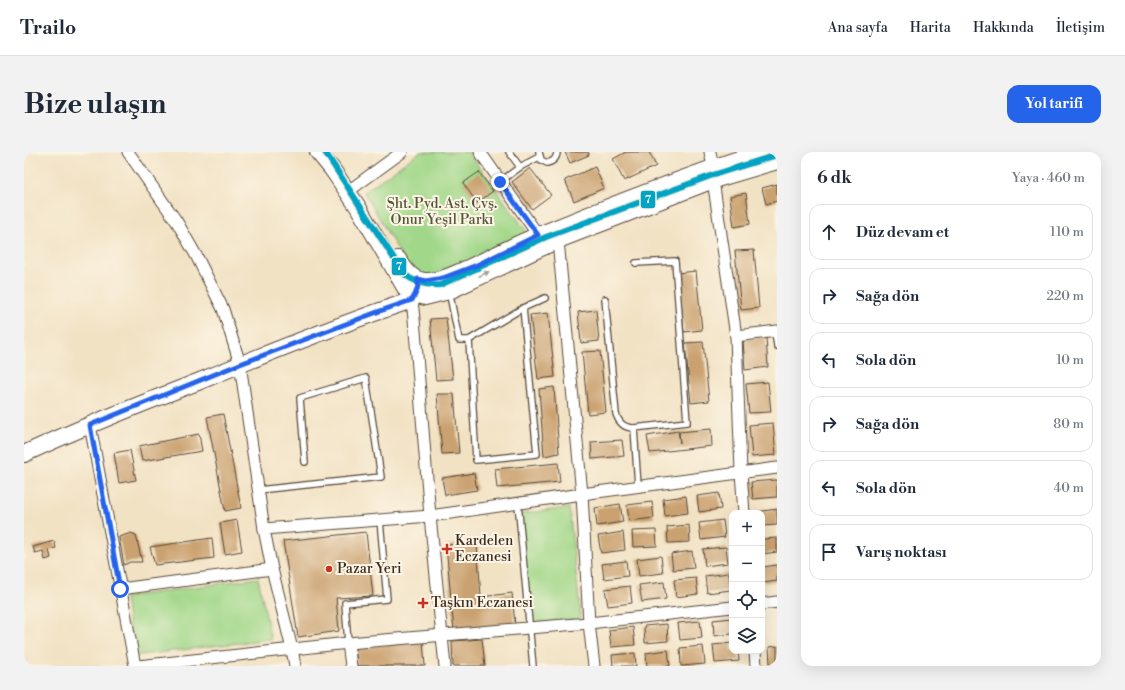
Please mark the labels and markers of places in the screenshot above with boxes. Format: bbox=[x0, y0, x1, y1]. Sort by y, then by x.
place label: Kardelen Eczanesi bbox=[455, 532, 514, 566]
marker: Kardelen Eczanesi bbox=[442, 544, 452, 554]
place label: Pazar Yeri bbox=[337, 560, 402, 578]
marker: Pazar Yeri bbox=[324, 564, 334, 574]
place label: Taşkın Eczanesi bbox=[431, 594, 533, 612]
marker: Taşkın Eczanesi bbox=[418, 598, 428, 608]

